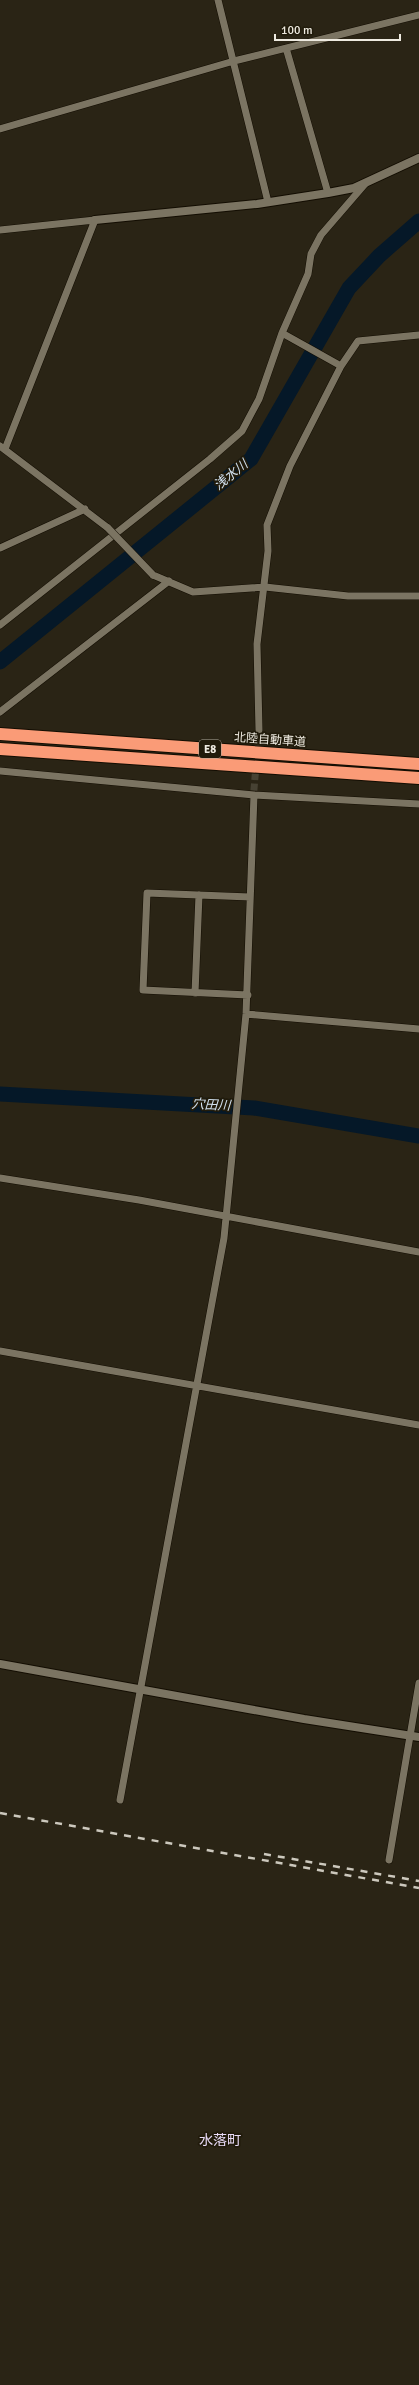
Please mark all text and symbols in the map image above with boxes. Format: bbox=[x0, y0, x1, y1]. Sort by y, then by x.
scale bar bbox=[275, 16, 400, 42]
text: 100 m bbox=[281, 23, 313, 38]
water label: 浅水川 bbox=[211, 455, 253, 493]
street label: 北陸自動車道 bbox=[234, 730, 306, 750]
road number: E8 bbox=[199, 740, 221, 758]
water label: 穴田川 bbox=[191, 1096, 233, 1114]
district label: 水落町 bbox=[199, 2132, 241, 2149]

